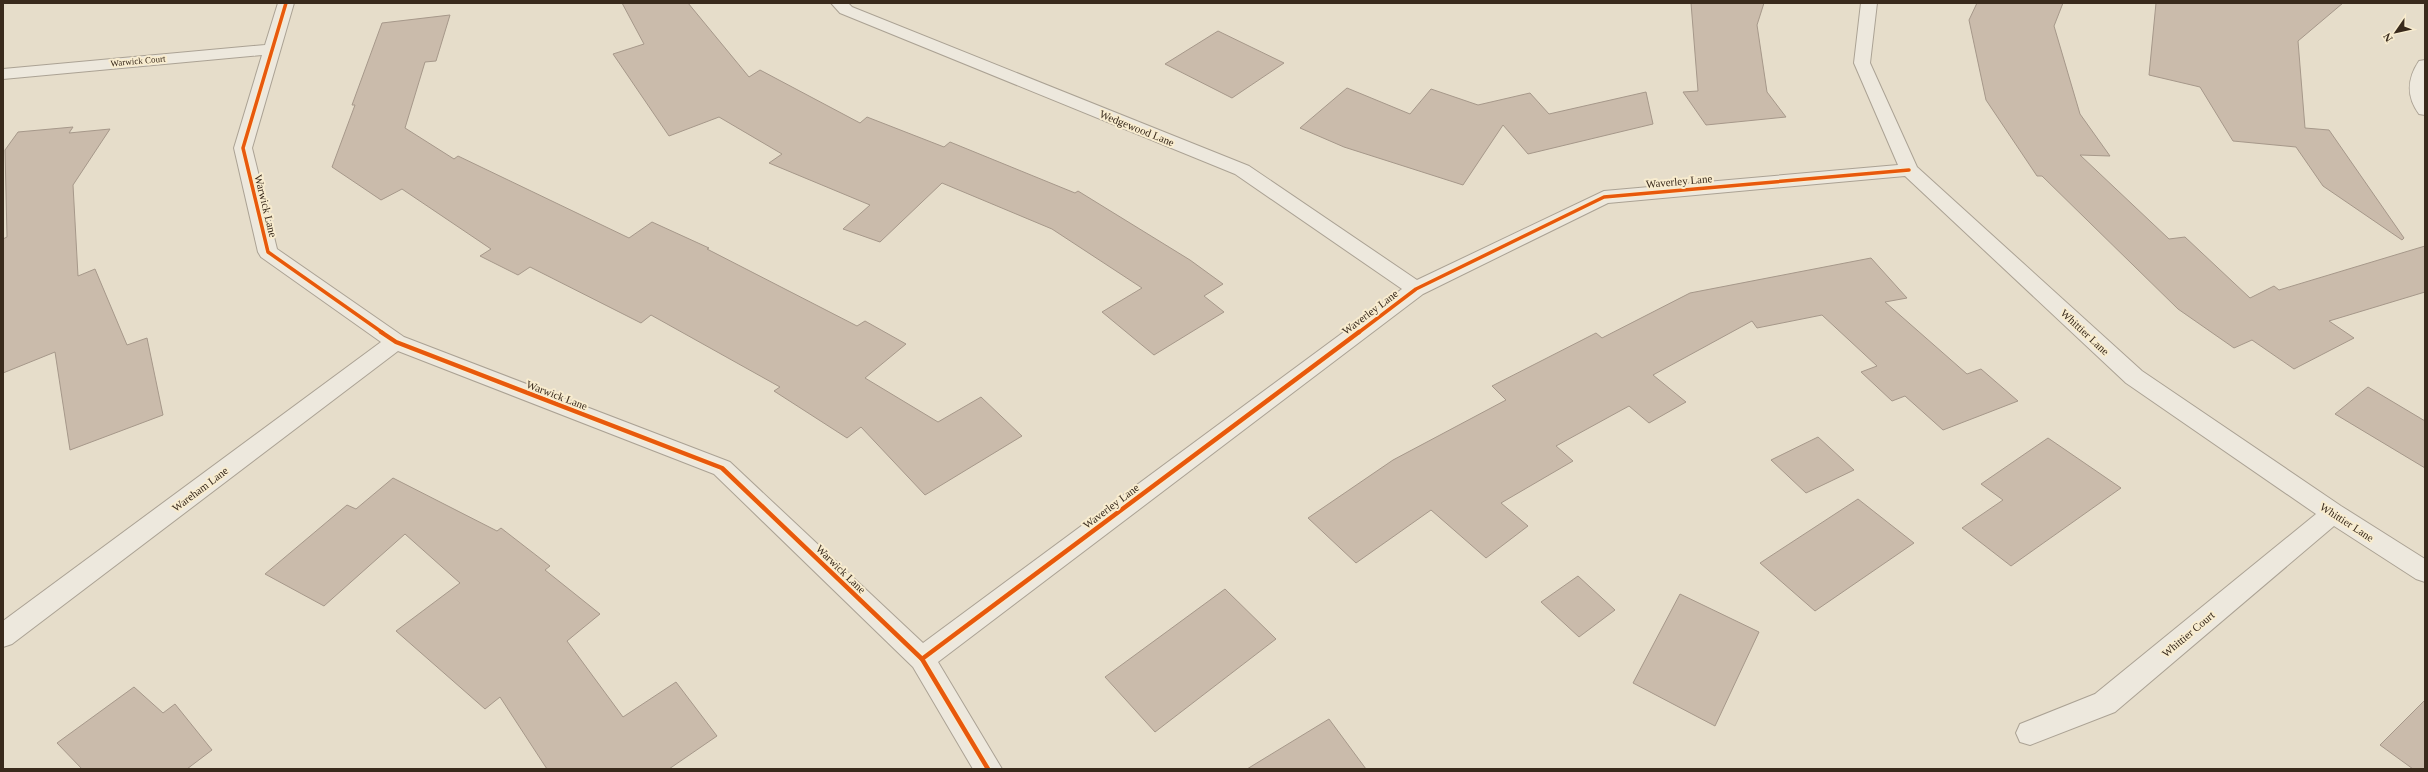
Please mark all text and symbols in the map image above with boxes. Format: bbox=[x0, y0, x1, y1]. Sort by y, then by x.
north arrow bbox=[2376, 12, 2416, 52]
text: N bbox=[2380, 31, 2395, 44]
street label: Warwick Court bbox=[110, 54, 166, 68]
street label: Wedgewood Lane bbox=[1098, 108, 1176, 148]
street label: Waverley Lane bbox=[1645, 172, 1713, 190]
street label: Warwick Lane bbox=[252, 173, 280, 239]
street label: Waverley Lane bbox=[1340, 287, 1400, 337]
street label: Whittier Lane bbox=[2058, 307, 2112, 357]
street label: Warwick Lane bbox=[525, 378, 589, 412]
street label: Wareham Lane bbox=[170, 464, 230, 514]
street label: Waverley Lane bbox=[1081, 481, 1141, 531]
street label: Whittier Lane bbox=[2318, 500, 2376, 544]
street label: Warwick Lane bbox=[814, 542, 868, 596]
street label: Whittier Court bbox=[2159, 609, 2217, 659]

